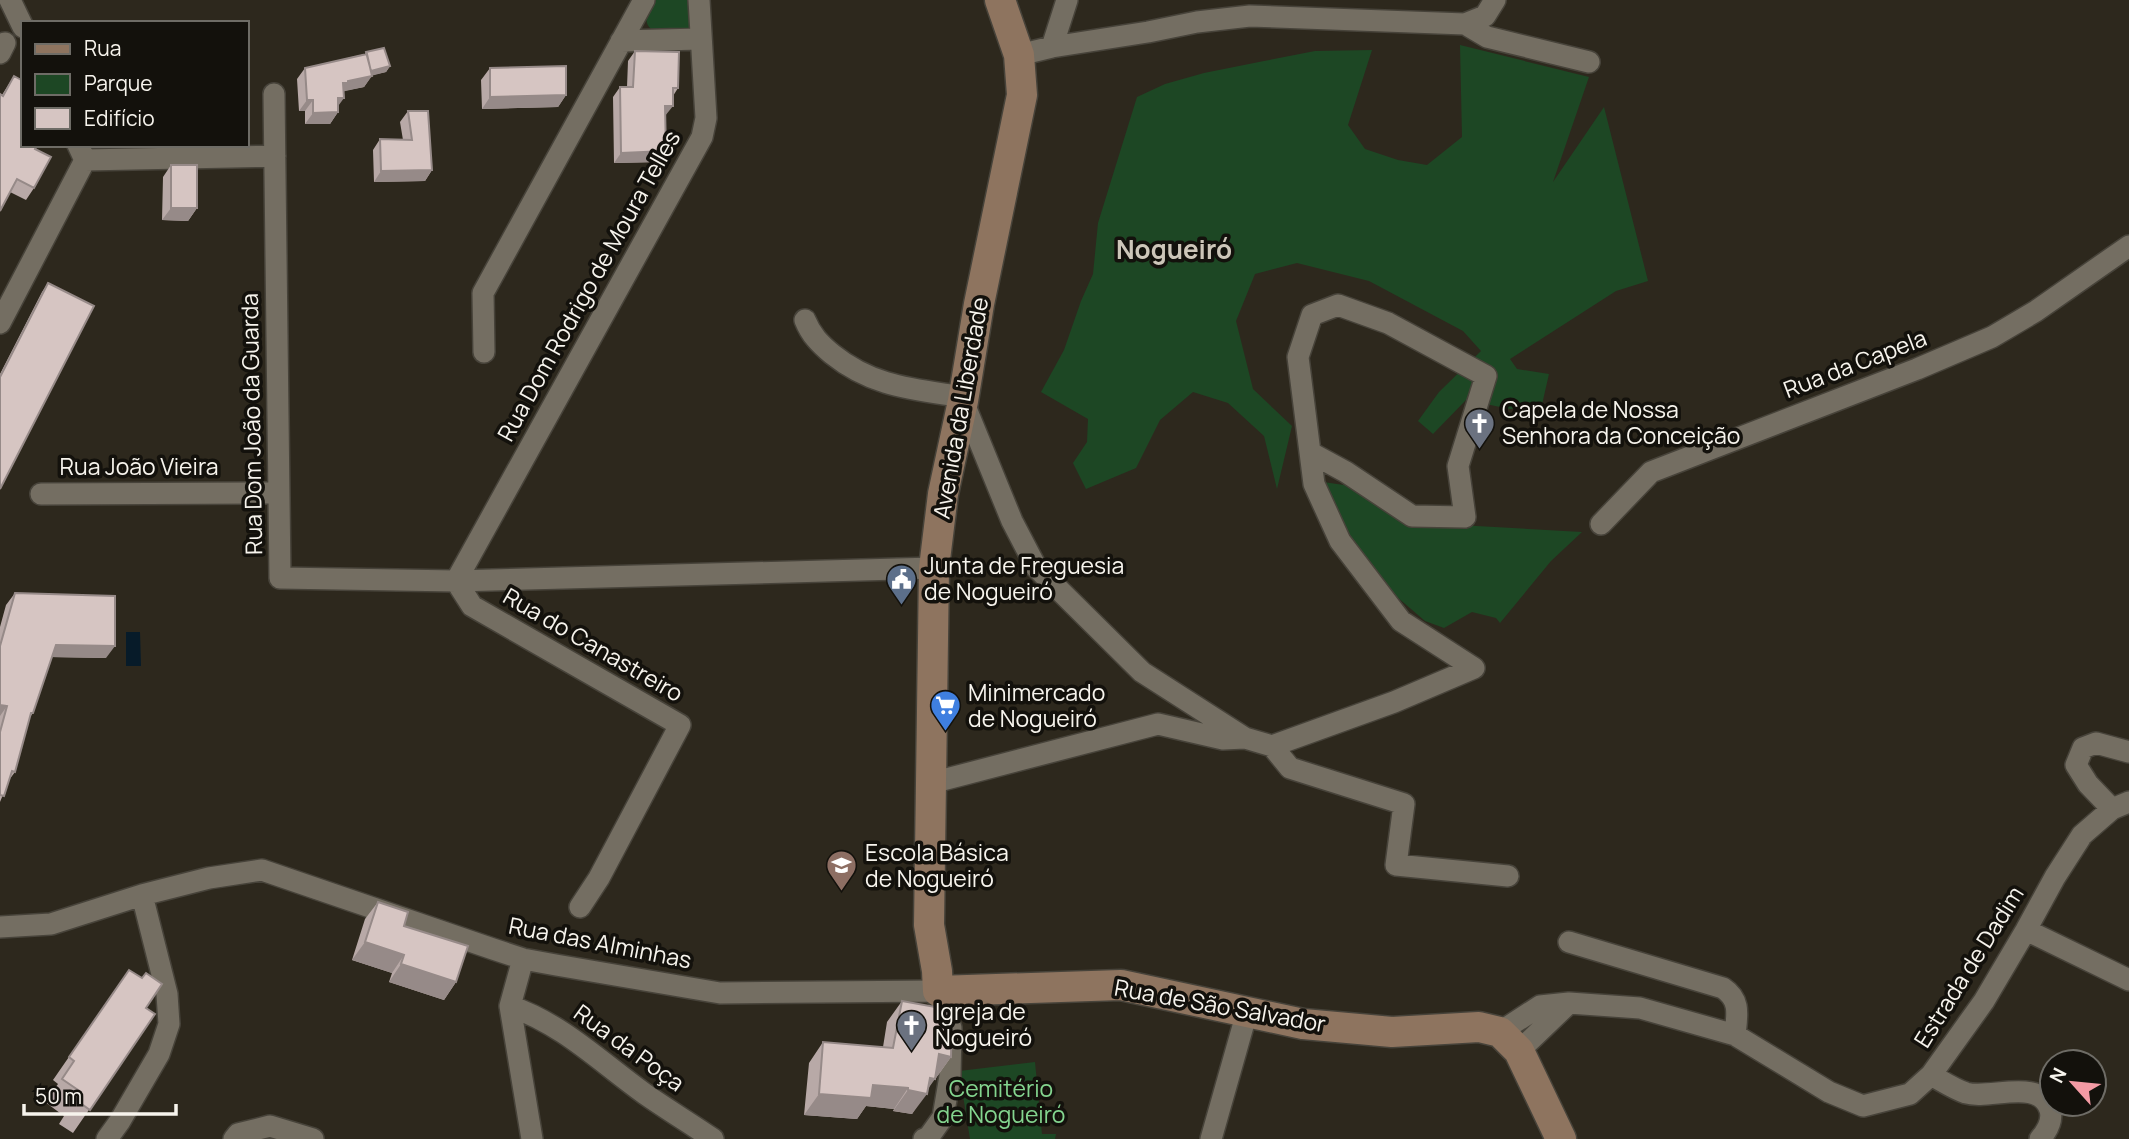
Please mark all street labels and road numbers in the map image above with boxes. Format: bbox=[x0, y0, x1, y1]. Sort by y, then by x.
street label: Rua Dom Rodrigo de Moura Telles bbox=[489, 124, 687, 447]
street label: Rua Dom João da Guarda bbox=[233, 293, 269, 555]
street label: Avenida da Liberdade bbox=[925, 294, 995, 521]
street label: Rua da Capela bbox=[1778, 321, 1931, 405]
street label: Rua João Vieira bbox=[60, 450, 219, 482]
street label: Rua do Canastreiro bbox=[498, 580, 689, 709]
street label: Estrada de Dadim bbox=[1906, 880, 2031, 1053]
street label: Rua das Alminhas bbox=[506, 909, 694, 975]
street label: Rua de São Salvador bbox=[1112, 971, 1328, 1039]
street label: Rua da Poça bbox=[568, 996, 691, 1098]

